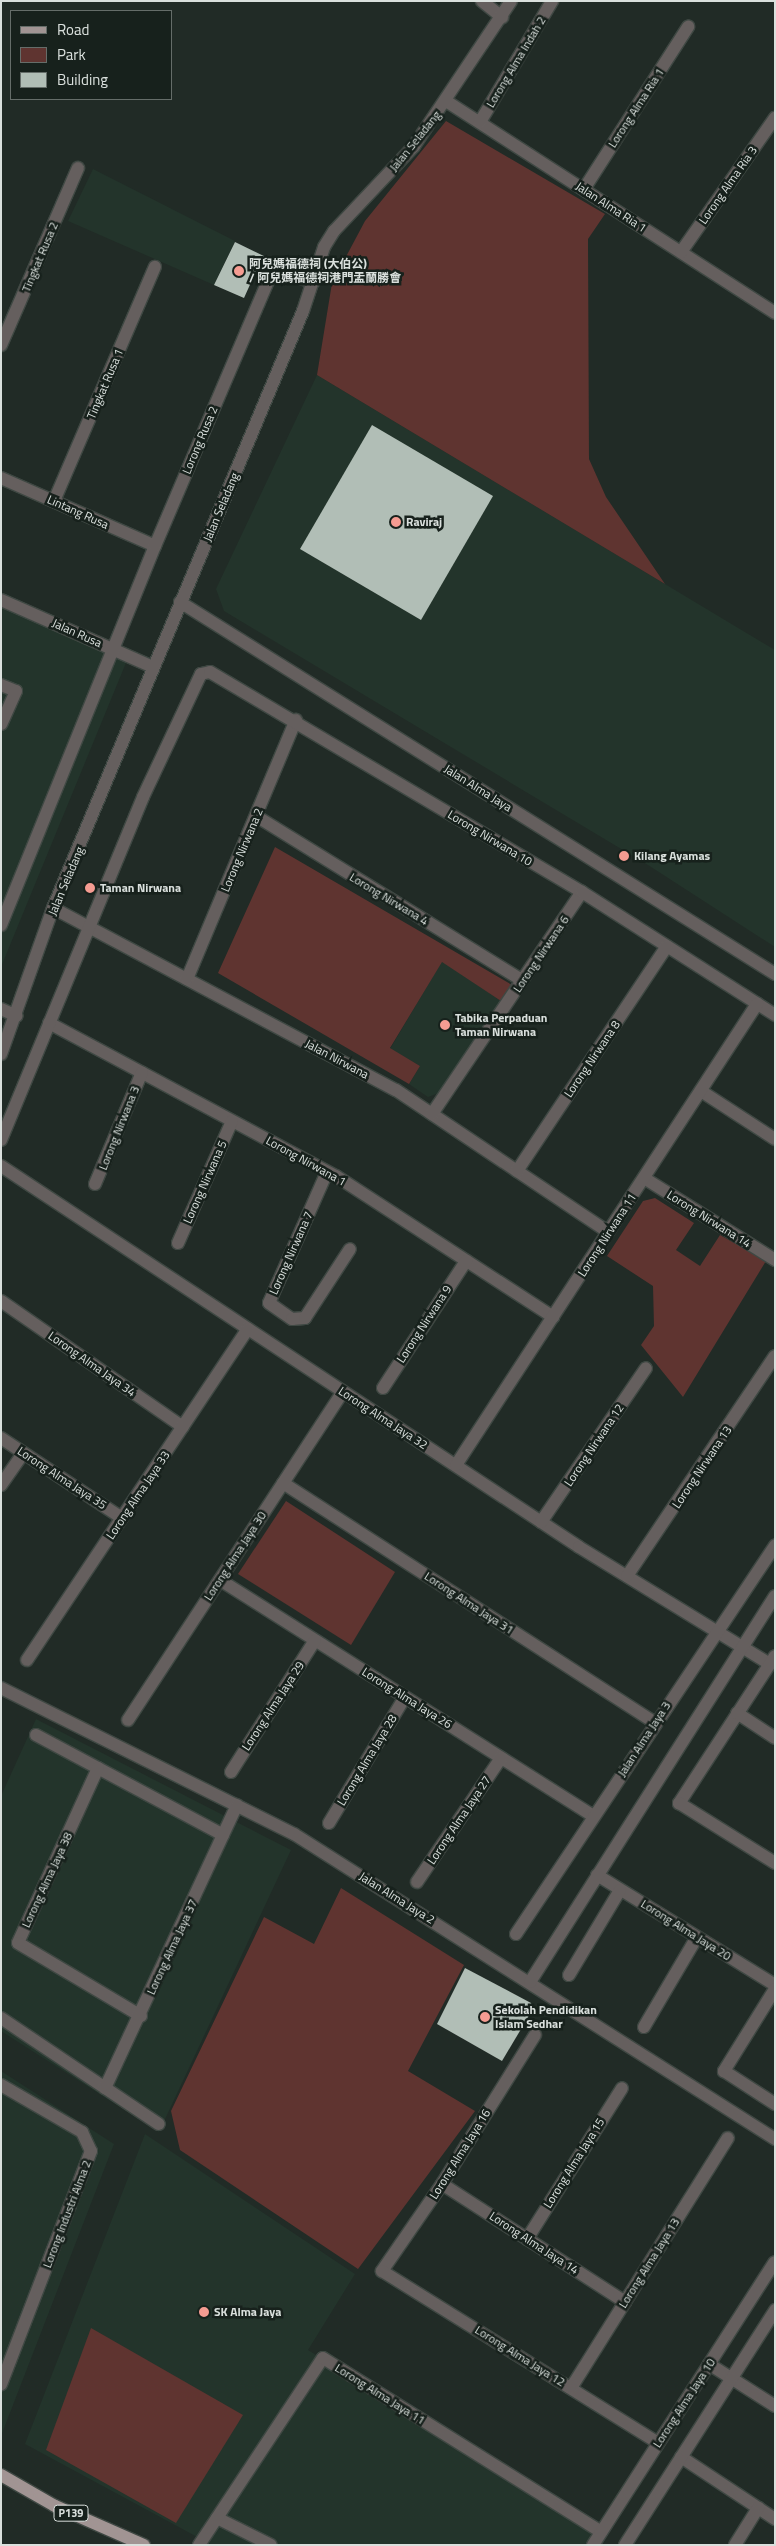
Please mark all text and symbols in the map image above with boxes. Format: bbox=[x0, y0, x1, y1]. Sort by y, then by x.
legend bbox=[10, 10, 172, 100]
street label: Lorong Alma Indah 2 bbox=[483, 14, 549, 110]
text: Road bbox=[57, 18, 89, 41]
text: Park bbox=[57, 43, 86, 66]
street label: Lorong Alma Ria 1 bbox=[605, 66, 667, 150]
text: Building bbox=[57, 68, 108, 91]
street label: Jalan Seladang bbox=[386, 108, 444, 174]
street label: Lorong Alma Ria 3 bbox=[696, 143, 760, 227]
street label: Jalan Alma Ria 1 bbox=[573, 179, 649, 235]
street label: Tingkat Rusa 2 bbox=[19, 220, 61, 294]
place label: 阿兒媽福德祠 (大伯公) / 阿兒媽福德祠港門盂蘭勝會 bbox=[249, 257, 401, 285]
marker: 阿兒媽福德祠 (大伯公) / 阿兒媽福德祠港門盂蘭勝會 bbox=[233, 265, 245, 277]
street label: Tingkat Rusa 1 bbox=[84, 347, 126, 421]
street label: Lorong Rusa 2 bbox=[179, 404, 221, 476]
street label: Jalan Seladang bbox=[200, 470, 242, 544]
street label: Lintang Rusa bbox=[45, 492, 111, 532]
place label: Raviraj bbox=[406, 515, 442, 529]
marker: Raviraj bbox=[390, 516, 402, 528]
street label: Jalan Rusa bbox=[50, 616, 104, 650]
street label: Jalan Alma Jaya bbox=[442, 761, 514, 815]
street label: Lorong Nirwana 2 bbox=[218, 806, 266, 894]
street label: Lorong Nirwana 10 bbox=[445, 807, 535, 869]
street label: Jalan Seladang bbox=[45, 844, 87, 918]
place label: Kilang Ayamas bbox=[634, 849, 710, 863]
marker: Kilang Ayamas bbox=[618, 850, 630, 862]
street label: Lorong Nirwana 4 bbox=[347, 870, 431, 928]
place label: Taman Nirwana bbox=[100, 881, 181, 895]
marker: Taman Nirwana bbox=[84, 882, 96, 894]
street label: Lorong Nirwana 6 bbox=[510, 913, 572, 995]
place label: Tabika Perpaduan Taman Nirwana bbox=[455, 1011, 547, 1039]
street label: Lorong Nirwana 8 bbox=[561, 1018, 623, 1100]
marker: Tabika Perpaduan Taman Nirwana bbox=[439, 1019, 451, 1031]
street label: Jalan Nirwana bbox=[303, 1036, 371, 1082]
street label: Lorong Nirwana 3 bbox=[96, 1084, 142, 1172]
street label: Lorong Nirwana 1 bbox=[263, 1133, 349, 1189]
street label: Lorong Nirwana 5 bbox=[180, 1138, 230, 1226]
street label: Lorong Nirwana 14 bbox=[664, 1187, 754, 1251]
street label: Lorong Nirwana 11 bbox=[575, 1191, 639, 1279]
street label: Lorong Nirwana 7 bbox=[266, 1209, 316, 1297]
street label: Lorong Nirwana 9 bbox=[394, 1283, 454, 1365]
street label: Lorong Alma Jaya 34 bbox=[45, 1328, 139, 1400]
street label: Lorong Alma Jaya 32 bbox=[336, 1384, 430, 1452]
street label: Lorong Nirwana 12 bbox=[561, 1401, 627, 1489]
street label: Lorong Nirwana 13 bbox=[669, 1423, 735, 1511]
street label: Lorong Alma Jaya 35 bbox=[15, 1444, 109, 1512]
street label: Lorong Alma Jaya 33 bbox=[103, 1448, 173, 1542]
street label: Lorong Alma Jaya 30 bbox=[201, 1509, 269, 1603]
street label: Lorong Alma Jaya 31 bbox=[422, 1569, 516, 1637]
street label: Lorong Alma Jaya 29 bbox=[239, 1659, 307, 1753]
street label: Lorong Alma Jaya 26 bbox=[359, 1664, 455, 1732]
street label: Jalan Alma Jaya 3 bbox=[614, 1699, 674, 1779]
street label: Lorong Alma Jaya 28 bbox=[334, 1712, 400, 1808]
street label: Lorong Alma Jaya 27 bbox=[424, 1773, 494, 1867]
street label: Lorong Alma Jaya 38 bbox=[19, 1830, 75, 1930]
street label: Jalan Alma Jaya 2 bbox=[357, 1869, 437, 1927]
street label: Lorong Alma Jaya 20 bbox=[638, 1896, 734, 1964]
street label: Lorong Alma Jaya 37 bbox=[144, 1897, 200, 1997]
place label: Sekolah Pendidikan Islam Sedhar bbox=[495, 2003, 597, 2031]
marker: Sekolah Pendidikan Islam Sedhar bbox=[479, 2011, 491, 2023]
street label: Lorong Alma Jaya 16 bbox=[426, 2106, 494, 2202]
street label: Lorong Alma Jaya 15 bbox=[540, 2115, 608, 2211]
street label: Lorong Industri Alma 2 bbox=[40, 2158, 94, 2270]
street label: Lorong Alma Jaya 14 bbox=[487, 2209, 581, 2277]
street label: Lorong Alma Jaya 13 bbox=[615, 2215, 683, 2311]
place label: SK Alma Jaya bbox=[214, 2305, 281, 2319]
marker: SK Alma Jaya bbox=[198, 2306, 210, 2318]
street label: Lorong Alma Jaya 12 bbox=[472, 2322, 568, 2390]
street label: Lorong Alma Jaya 10 bbox=[650, 2356, 718, 2450]
street label: Lorong Alma Jaya 11 bbox=[332, 2360, 428, 2428]
road number: P139 bbox=[54, 2504, 88, 2522]

